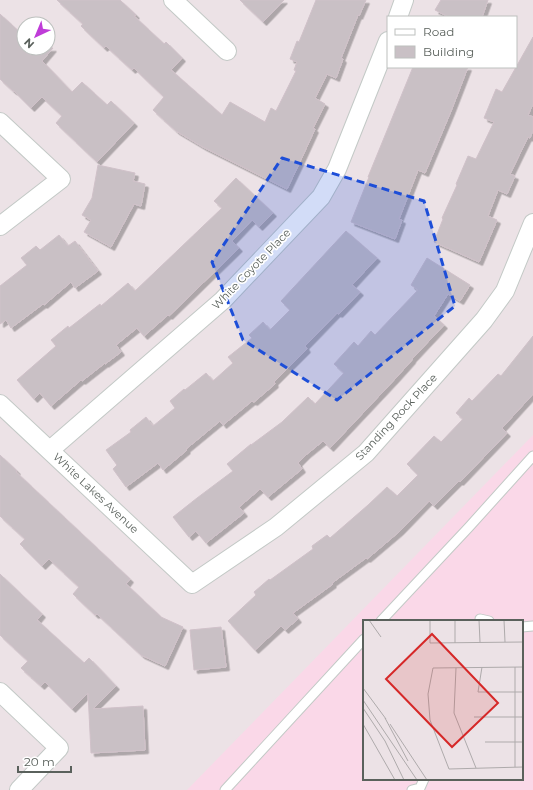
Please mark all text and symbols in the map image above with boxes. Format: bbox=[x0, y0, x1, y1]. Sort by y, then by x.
north arrow bbox=[16, 16, 56, 56]
legend bbox=[387, 16, 517, 68]
text: Road bbox=[423, 24, 454, 39]
text: N bbox=[21, 35, 37, 51]
text: Building bbox=[423, 44, 474, 59]
street label: White Coyote Place bbox=[209, 225, 293, 312]
street label: Standing Rock Place bbox=[352, 370, 440, 463]
street label: White Lakes Avenue bbox=[50, 450, 142, 536]
inset map bbox=[363, 620, 523, 780]
scale bar bbox=[18, 748, 71, 774]
text: 20 m bbox=[24, 754, 55, 769]

